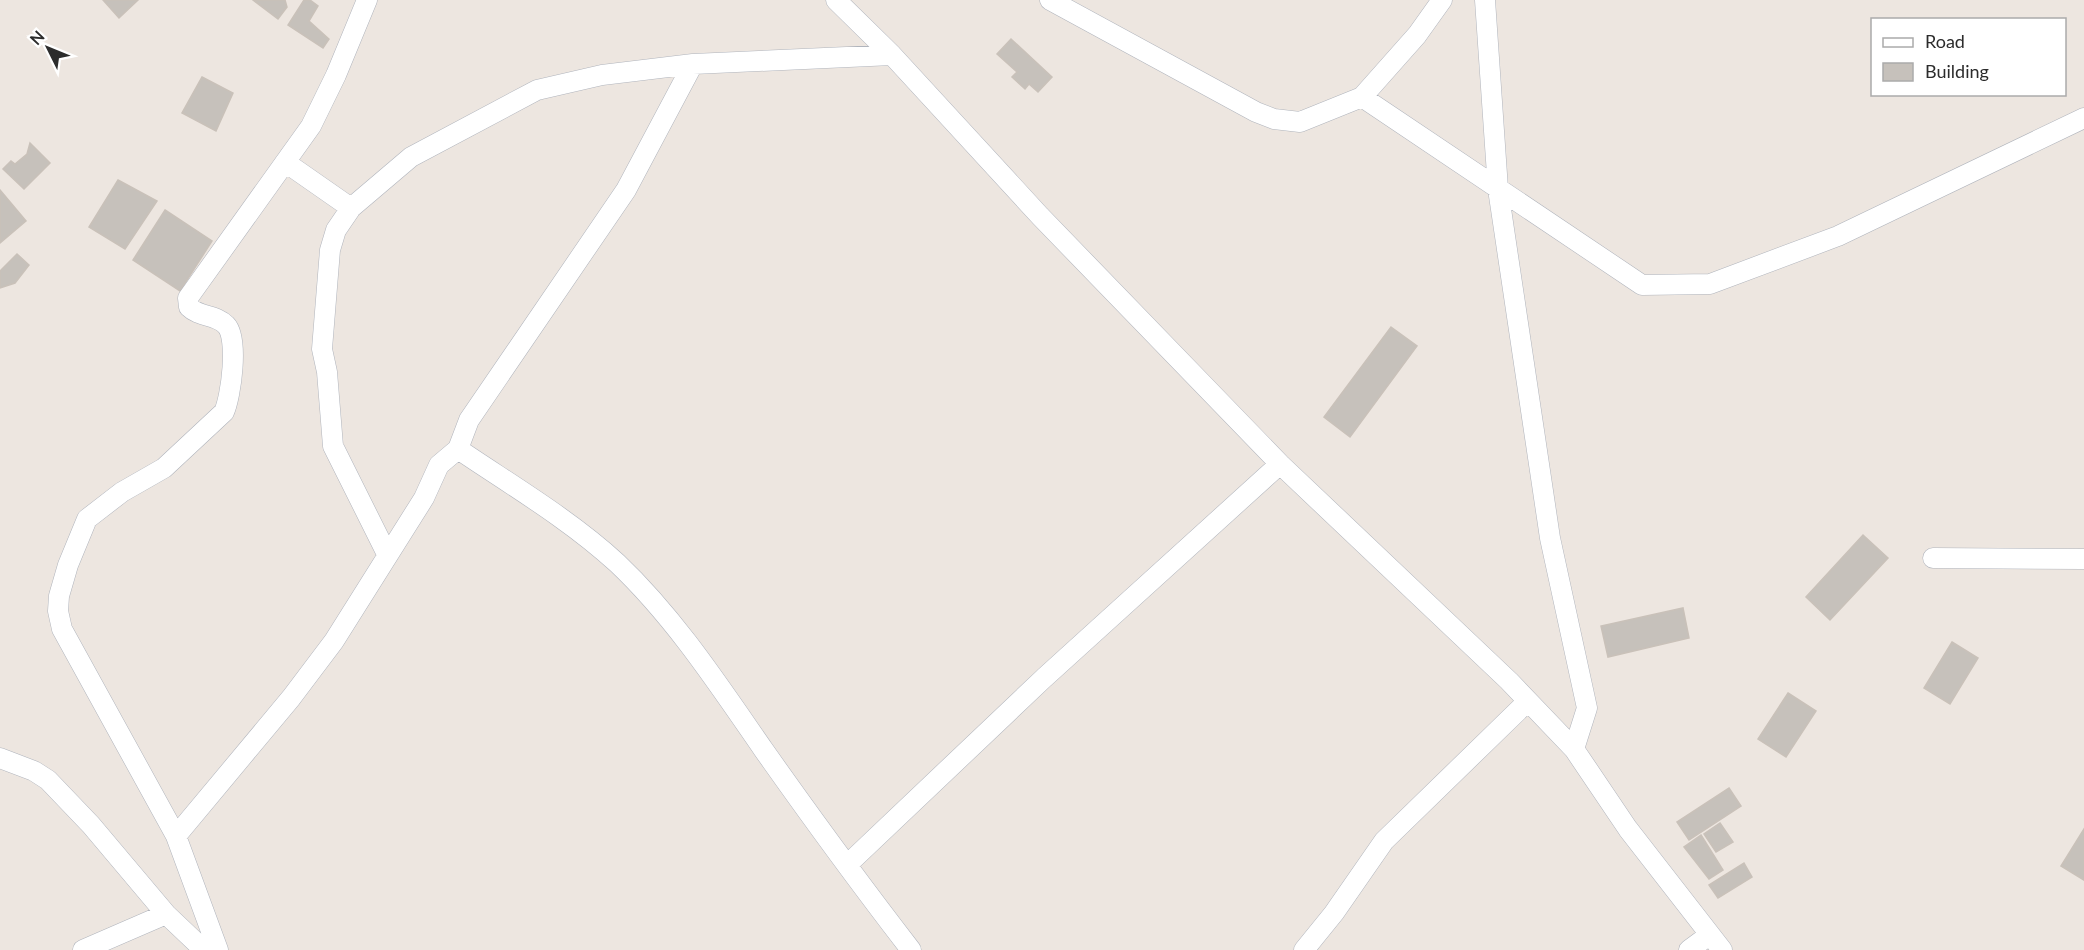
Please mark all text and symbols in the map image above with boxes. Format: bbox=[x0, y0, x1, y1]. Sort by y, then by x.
north arrow bbox=[18, 18, 78, 78]
legend bbox=[1871, 18, 2066, 96]
text: N bbox=[26, 26, 48, 48]
text: Road bbox=[1925, 30, 1965, 52]
text: Building bbox=[1925, 60, 1989, 82]

